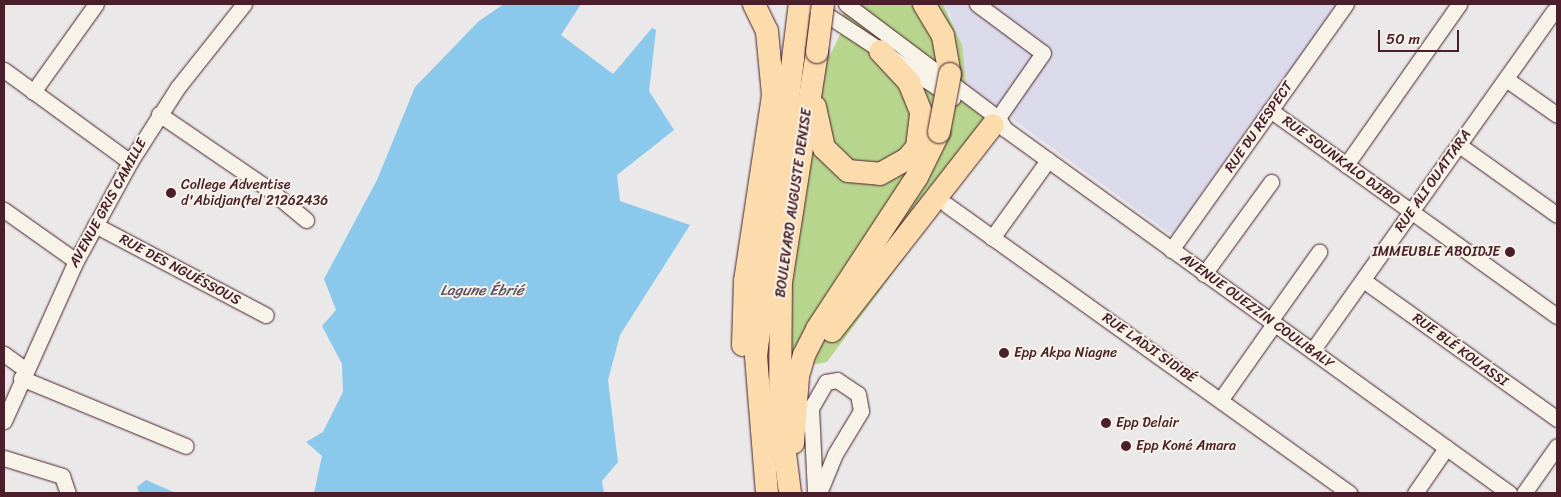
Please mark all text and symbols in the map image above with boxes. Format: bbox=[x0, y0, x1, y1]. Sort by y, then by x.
scale bar bbox=[1381, 20, 1462, 52]
text: 50 m bbox=[1386, 26, 1420, 52]
street label: RUE DU RESPECT bbox=[1221, 78, 1297, 176]
street label: BOULEVARD AUGUSTE DENISE bbox=[773, 109, 815, 297]
street label: RUE SOUNKALO DJIBO bbox=[1279, 113, 1403, 209]
street label: RUE ALI OUATTARA bbox=[1392, 127, 1474, 235]
street label: AVENUE GRIS CAMILLE bbox=[66, 136, 150, 270]
place label: College Adventise d'Abidjan(tel 21262436 bbox=[181, 177, 328, 210]
marker: College Adventise d'Abidjan(tel 21262436 bbox=[165, 187, 177, 199]
street label: RUE DES NGUÉSSOUS bbox=[116, 231, 244, 309]
place label: IMMEUBLE ABOIDJE bbox=[1373, 244, 1500, 260]
marker: IMMEUBLE ABOIDJE bbox=[1504, 246, 1516, 258]
street label: AVENUE OUEZZIN COULIBALY bbox=[1176, 249, 1338, 373]
water label: Lagune Ébrié bbox=[440, 282, 524, 300]
street label: RUE LADJI SIDIBÉ bbox=[1099, 309, 1199, 387]
street label: RUE BLÉ KOUASSI bbox=[1409, 310, 1511, 390]
place label: Epp Akpa Niagne bbox=[1014, 345, 1117, 361]
marker: Epp Akpa Niagne bbox=[998, 347, 1010, 359]
place label: Epp Delair bbox=[1116, 415, 1178, 431]
marker: Epp Delair bbox=[1100, 417, 1112, 429]
place label: Epp Koné Amara bbox=[1136, 438, 1236, 454]
marker: Epp Koné Amara bbox=[1120, 440, 1132, 452]

